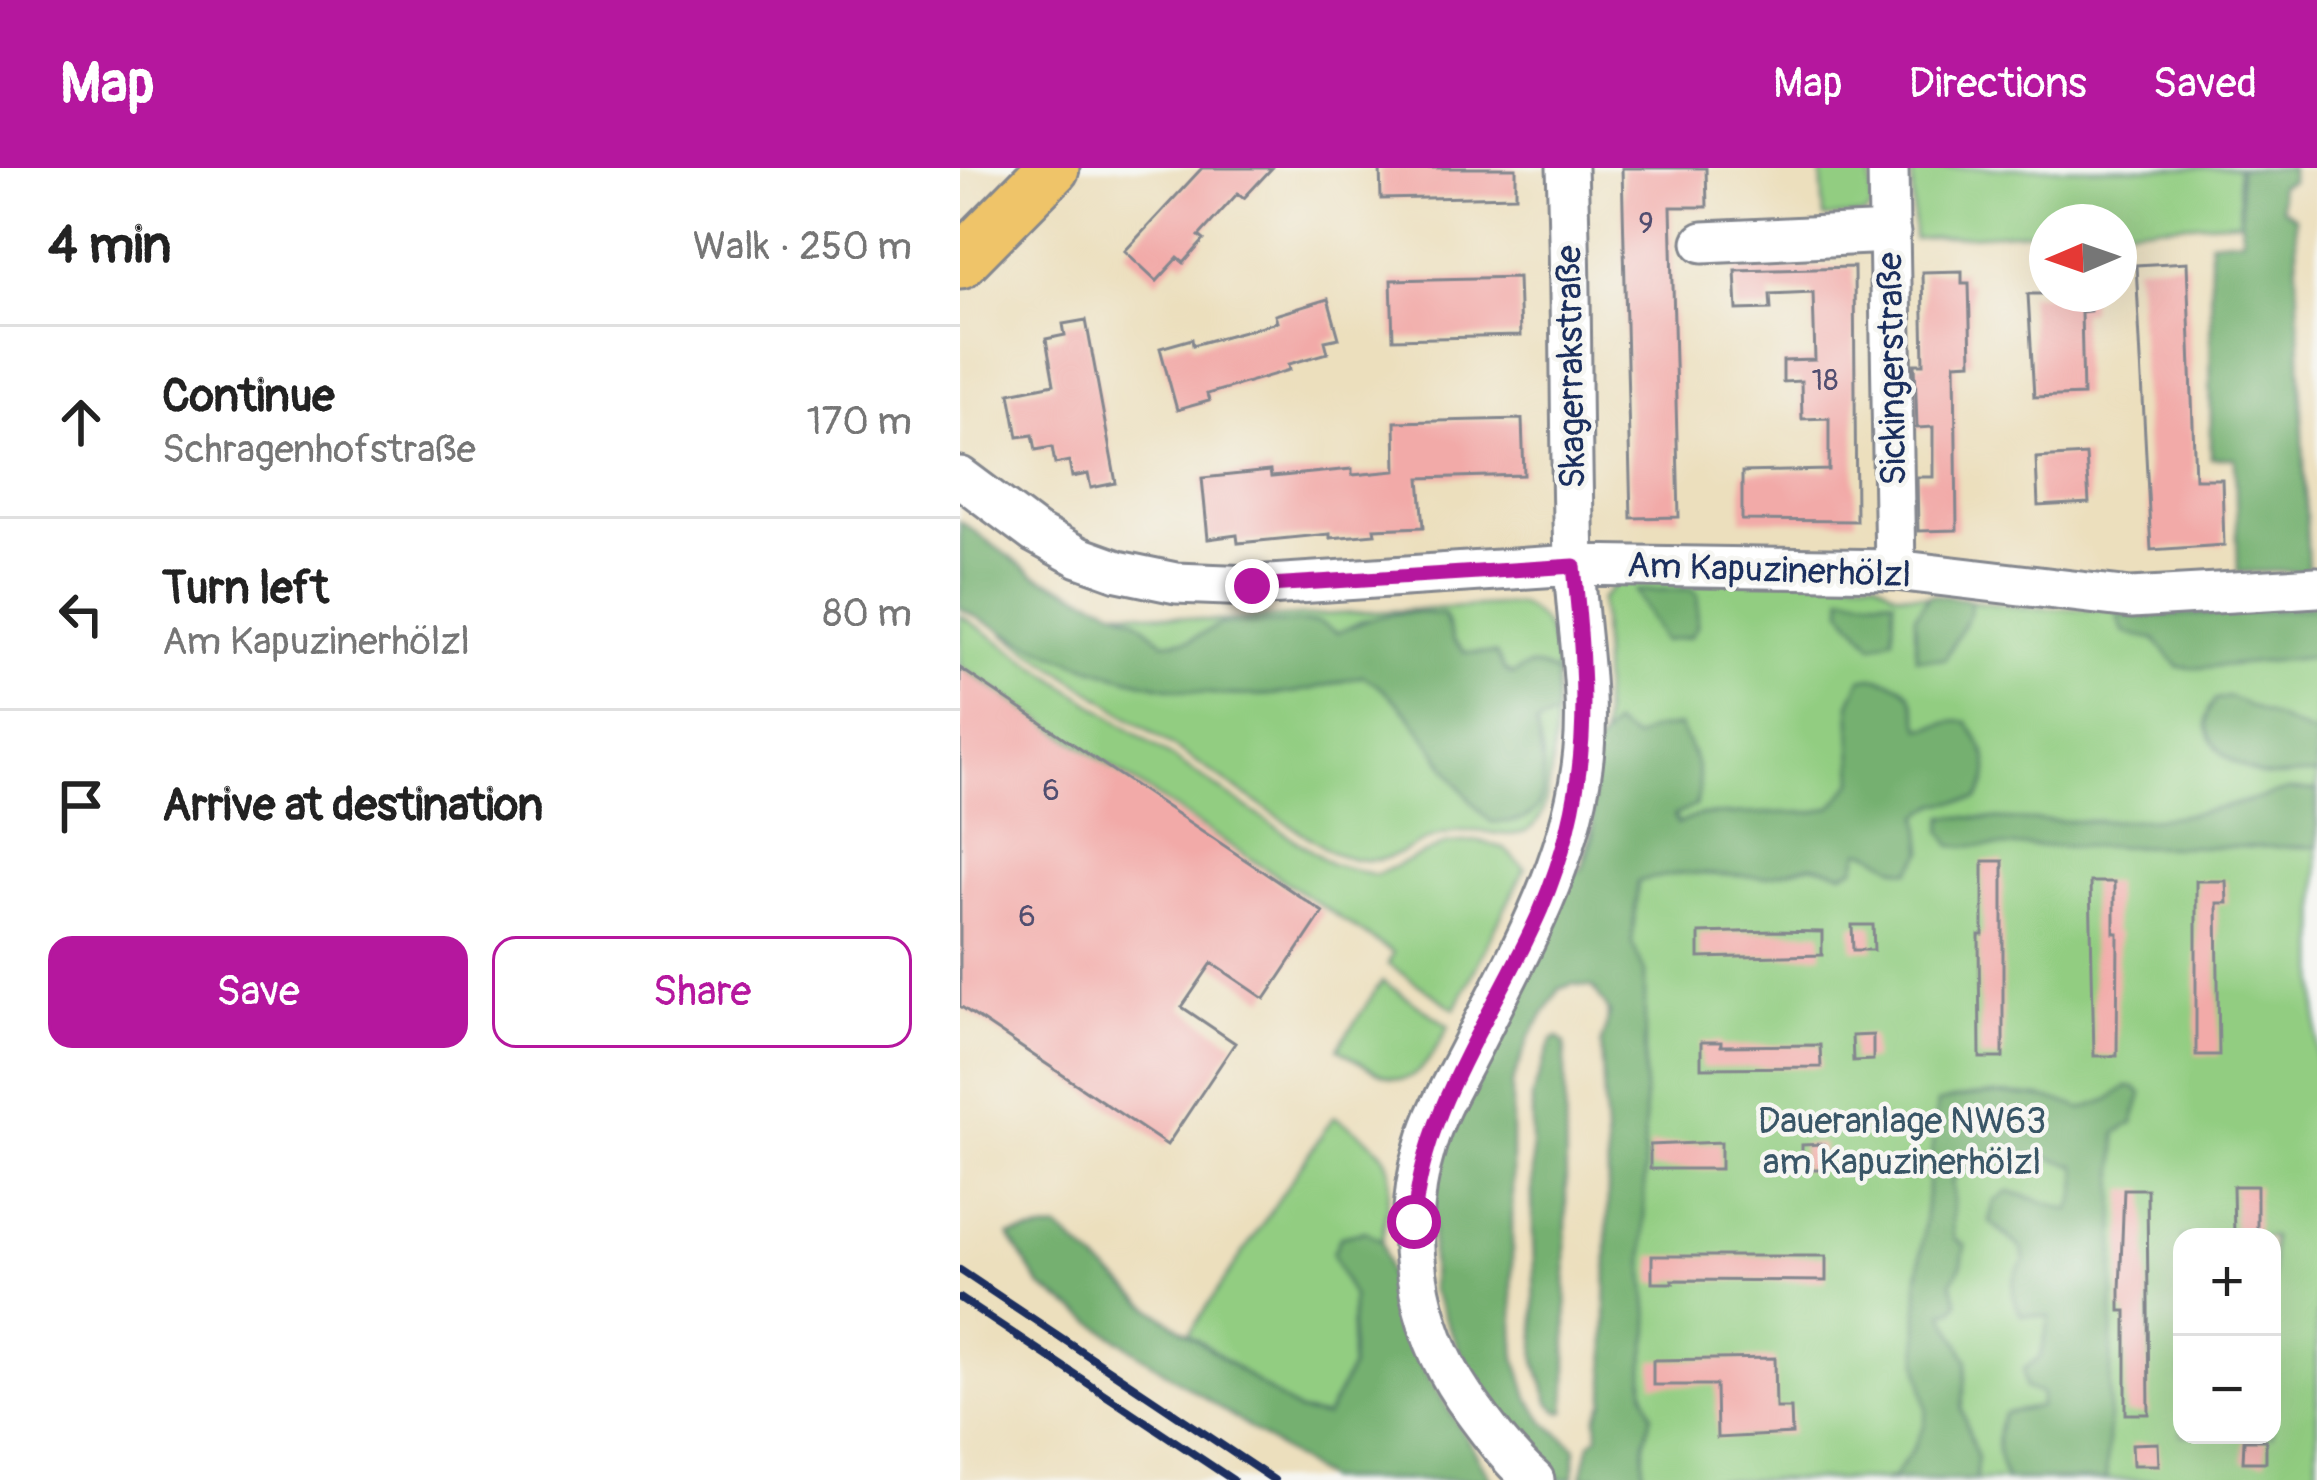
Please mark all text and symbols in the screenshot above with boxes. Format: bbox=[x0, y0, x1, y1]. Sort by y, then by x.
text: Map bbox=[60, 49, 154, 120]
text: Map bbox=[1773, 58, 1843, 110]
text: Directions bbox=[1909, 58, 2087, 110]
text: Saved bbox=[2153, 58, 2257, 110]
north arrow bbox=[2029, 204, 2137, 312]
house number: 9 bbox=[1638, 205, 1654, 242]
text: 4 min bbox=[48, 214, 171, 278]
text: Walk · 250 m bbox=[693, 222, 912, 271]
street label: Skagerrakstraße bbox=[1546, 245, 1596, 489]
street label: Sickingerstraße bbox=[1867, 252, 1917, 486]
house number: 18 bbox=[1812, 362, 1838, 399]
text: Continue bbox=[162, 369, 335, 425]
icon: ahead bbox=[48, 389, 114, 455]
text: 170 m bbox=[806, 397, 912, 446]
text: Schragenhofstraße bbox=[162, 425, 476, 474]
street label: Am Kapuzinerhölzl bbox=[1626, 543, 1912, 597]
route end bbox=[1225, 559, 1279, 613]
text: Turn left bbox=[162, 561, 329, 617]
icon: left bbox=[48, 581, 114, 647]
text: 80 m bbox=[823, 589, 912, 638]
text: Am Kapuzinerhölzl bbox=[162, 617, 470, 666]
house number: 6 bbox=[1042, 772, 1060, 809]
icon: arrive bbox=[48, 773, 114, 839]
text: Arrive at destination bbox=[162, 778, 543, 834]
house number: 6 bbox=[1018, 898, 1036, 935]
button: Save bbox=[48, 936, 468, 1048]
button: Share bbox=[492, 936, 912, 1048]
park label: Daueranlage NW63 am Kapuzinerhölzl bbox=[1758, 1099, 2046, 1185]
route start bbox=[1387, 1195, 1441, 1249]
map controls bbox=[2173, 1228, 2281, 1444]
button: + bbox=[2173, 1228, 2281, 1336]
button: − bbox=[2173, 1336, 2281, 1444]

